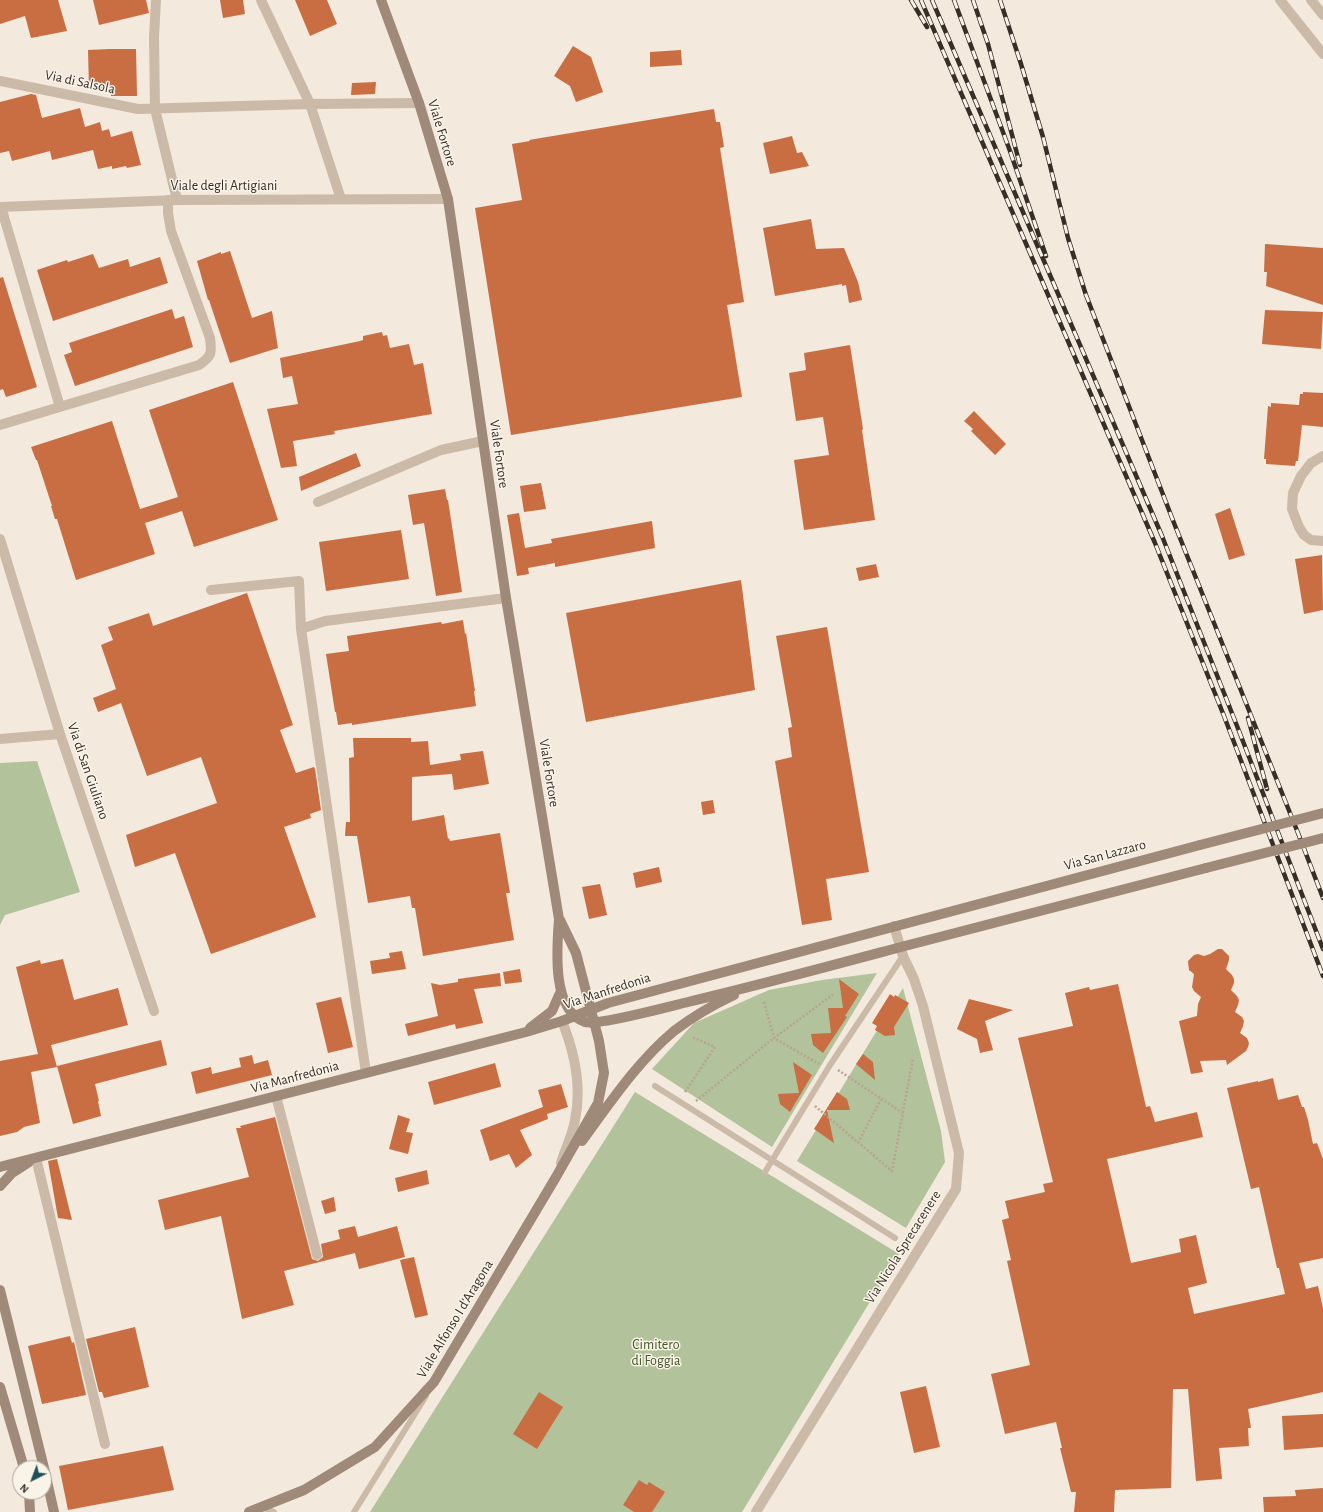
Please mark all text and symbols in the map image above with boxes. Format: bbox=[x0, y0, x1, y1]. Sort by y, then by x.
street label: Via di Salsola bbox=[43, 66, 117, 98]
street label: Viale Fortore bbox=[424, 98, 460, 168]
street label: Viale degli Artigiani bbox=[171, 178, 277, 194]
street label: Viale Fortore bbox=[486, 419, 512, 489]
street label: Via di San Giuliano bbox=[64, 720, 112, 822]
street label: Viale Fortore bbox=[535, 738, 563, 808]
street label: Via San Lazzaro bbox=[1062, 836, 1148, 874]
street label: Via Manfredonia bbox=[561, 969, 653, 1013]
street label: Via Manfredonia bbox=[249, 1057, 341, 1097]
street label: Via Nicola Sprecacenere bbox=[861, 1187, 945, 1307]
street label: Viale Alfonso I d'Aragona bbox=[413, 1257, 497, 1381]
park label: Cimitero di Foggia bbox=[632, 1337, 680, 1370]
north arrow bbox=[12, 1460, 52, 1500]
text: N bbox=[18, 1482, 31, 1495]

